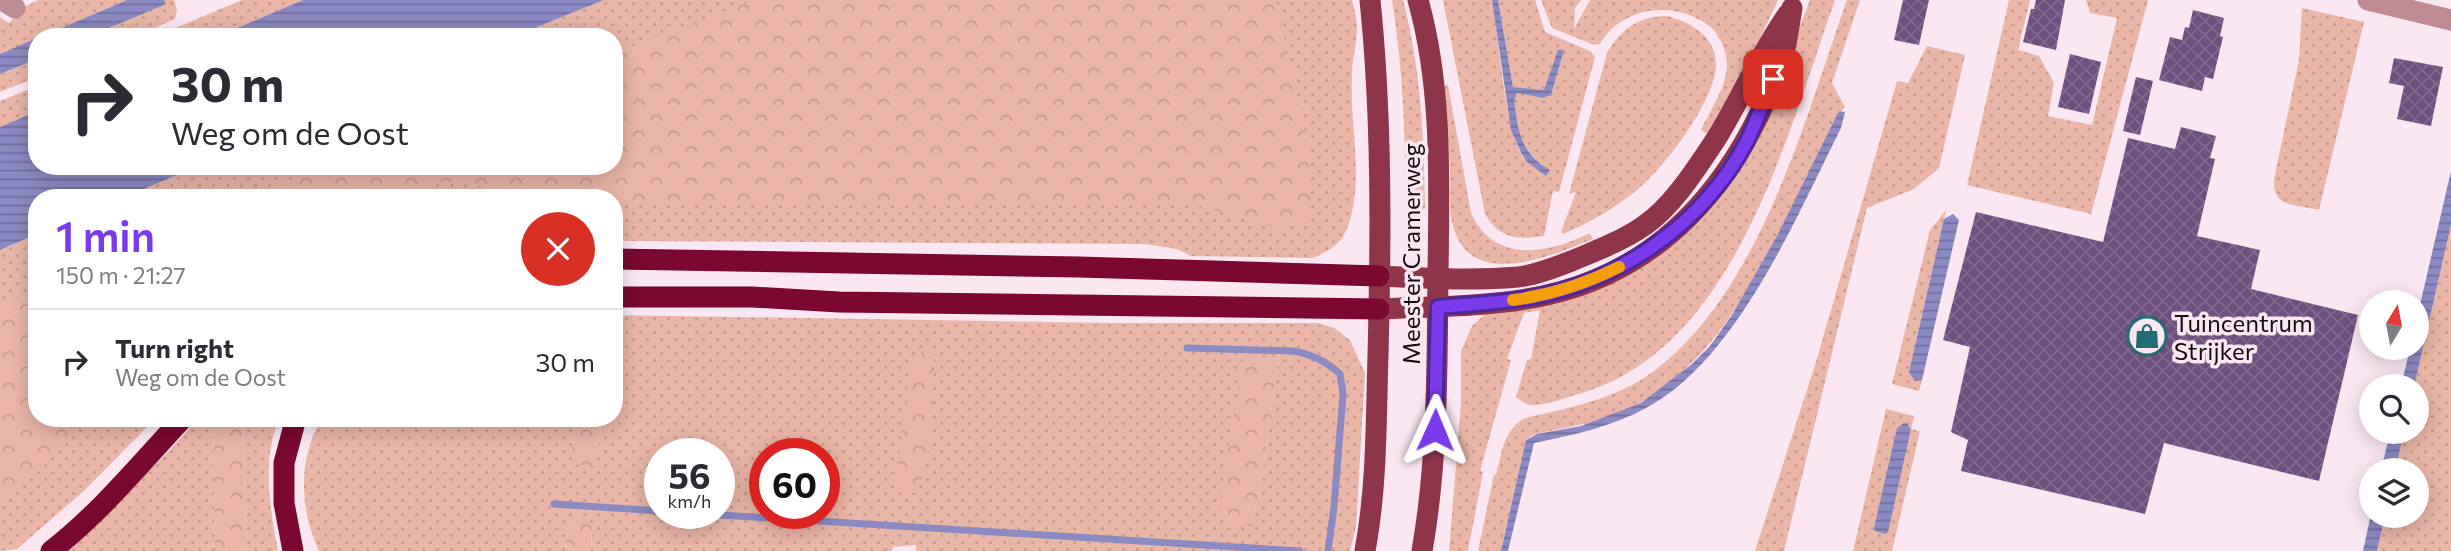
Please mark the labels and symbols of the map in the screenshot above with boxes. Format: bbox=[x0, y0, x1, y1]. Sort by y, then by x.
pin bbox=[1743, 49, 1803, 109]
street label: Meester Cramerweg bbox=[1396, 143, 1425, 365]
north arrow bbox=[2359, 290, 2429, 360]
place label: Tuincentrum Strijker bbox=[2174, 308, 2313, 365]
shop icon: Tuincentrum Strijker bbox=[2126, 315, 2168, 357]
position arrow bbox=[1398, 393, 1472, 467]
speed limit sign: 60 bbox=[749, 438, 840, 529]

